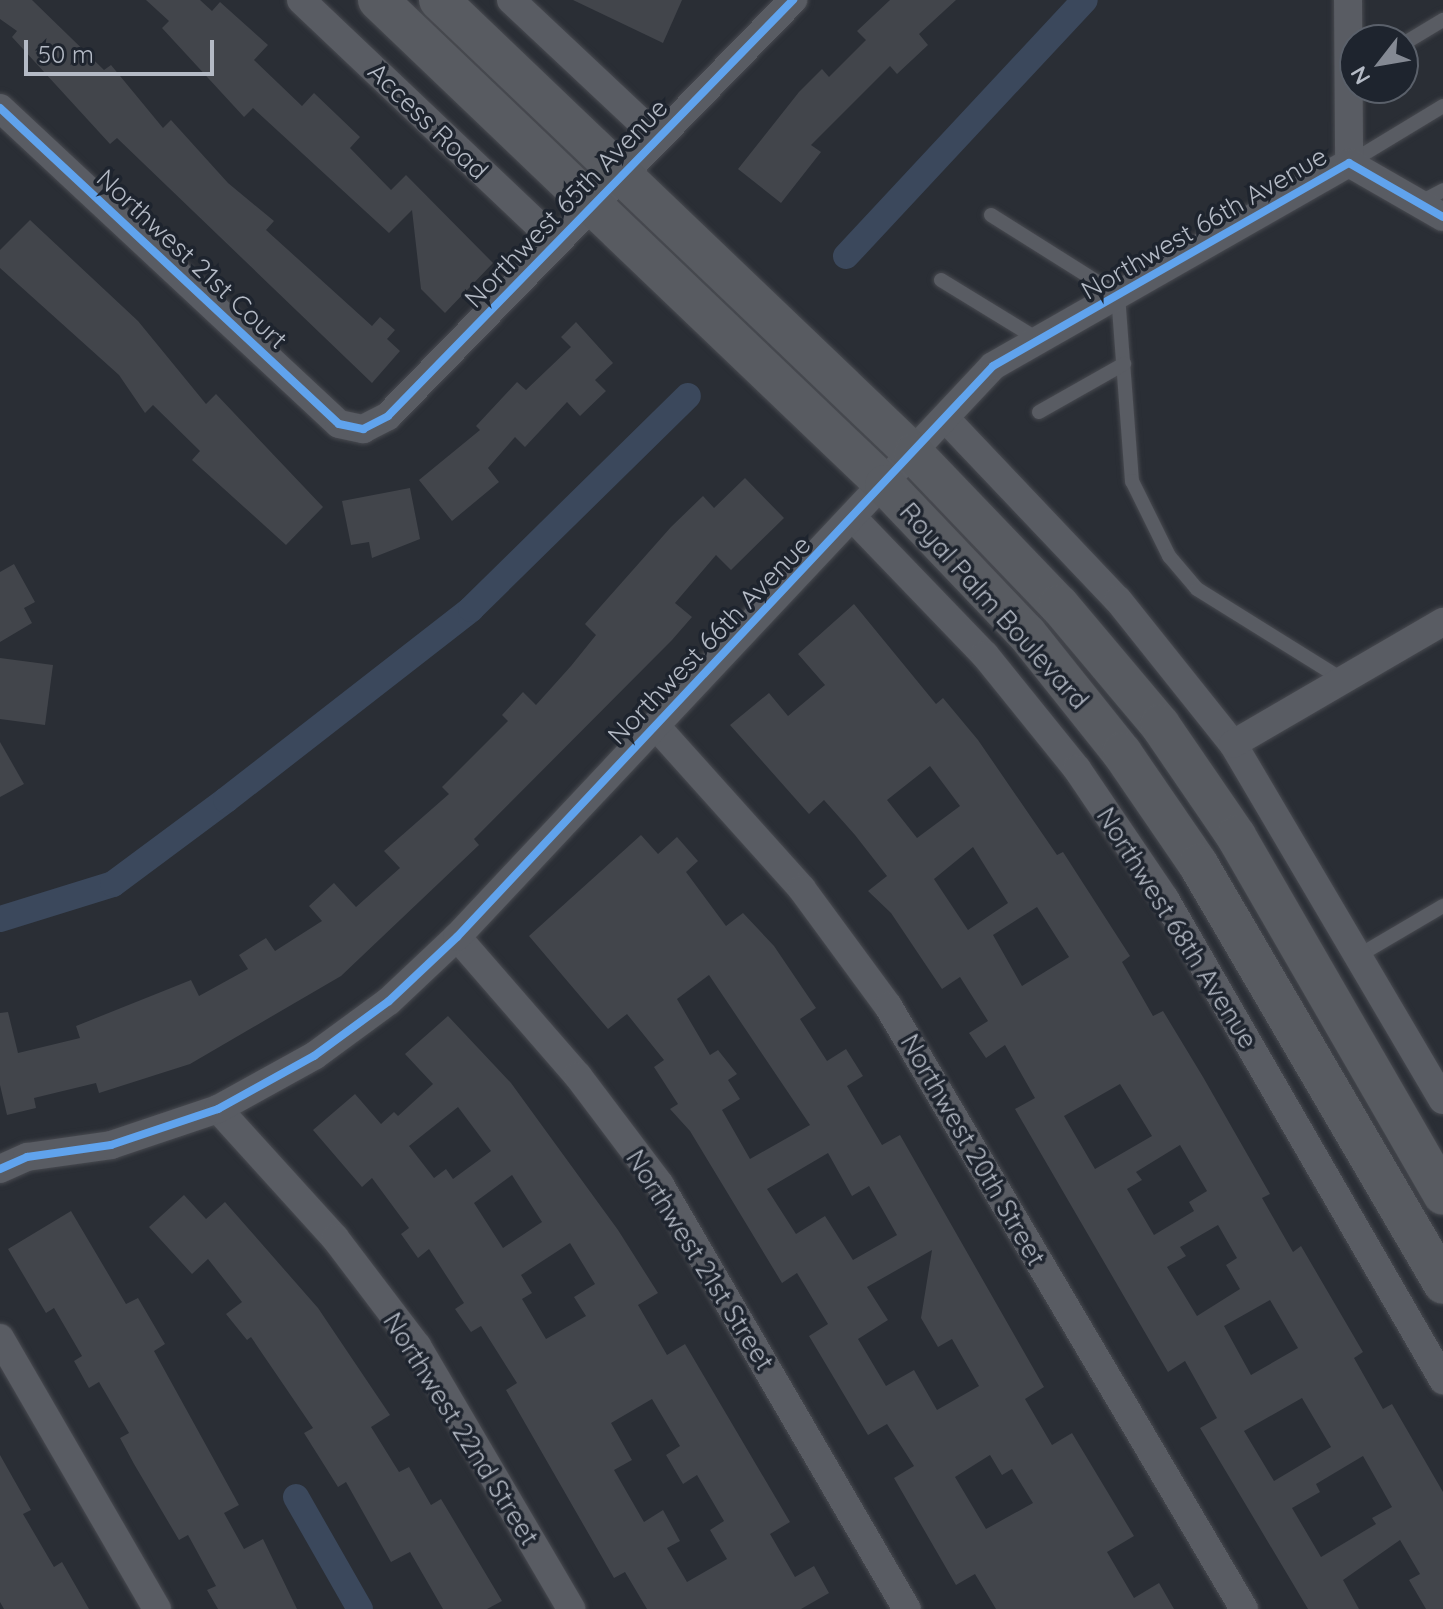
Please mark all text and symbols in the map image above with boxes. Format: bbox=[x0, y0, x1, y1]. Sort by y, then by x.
scale bar bbox=[28, 24, 218, 74]
north arrow bbox=[1339, 24, 1419, 104]
text: 50 m bbox=[38, 39, 94, 69]
street label: Access Road bbox=[362, 56, 494, 186]
text: N bbox=[1344, 61, 1376, 89]
street label: Northwest 65th Avenue bbox=[458, 92, 674, 314]
street label: Northwest 66th Avenue bbox=[1076, 140, 1332, 306]
street label: Northwest 21st Court bbox=[90, 163, 294, 355]
street label: Royal Palm Boulevard bbox=[893, 496, 1095, 716]
street label: Northwest 66th Avenue bbox=[601, 529, 817, 751]
street label: Northwest 68th Avenue bbox=[1090, 802, 1264, 1054]
street label: Northwest 20th Street bbox=[894, 1029, 1052, 1271]
street label: Northwest 21st Street bbox=[620, 1144, 780, 1376]
street label: Northwest 22nd Street bbox=[377, 1307, 545, 1551]

